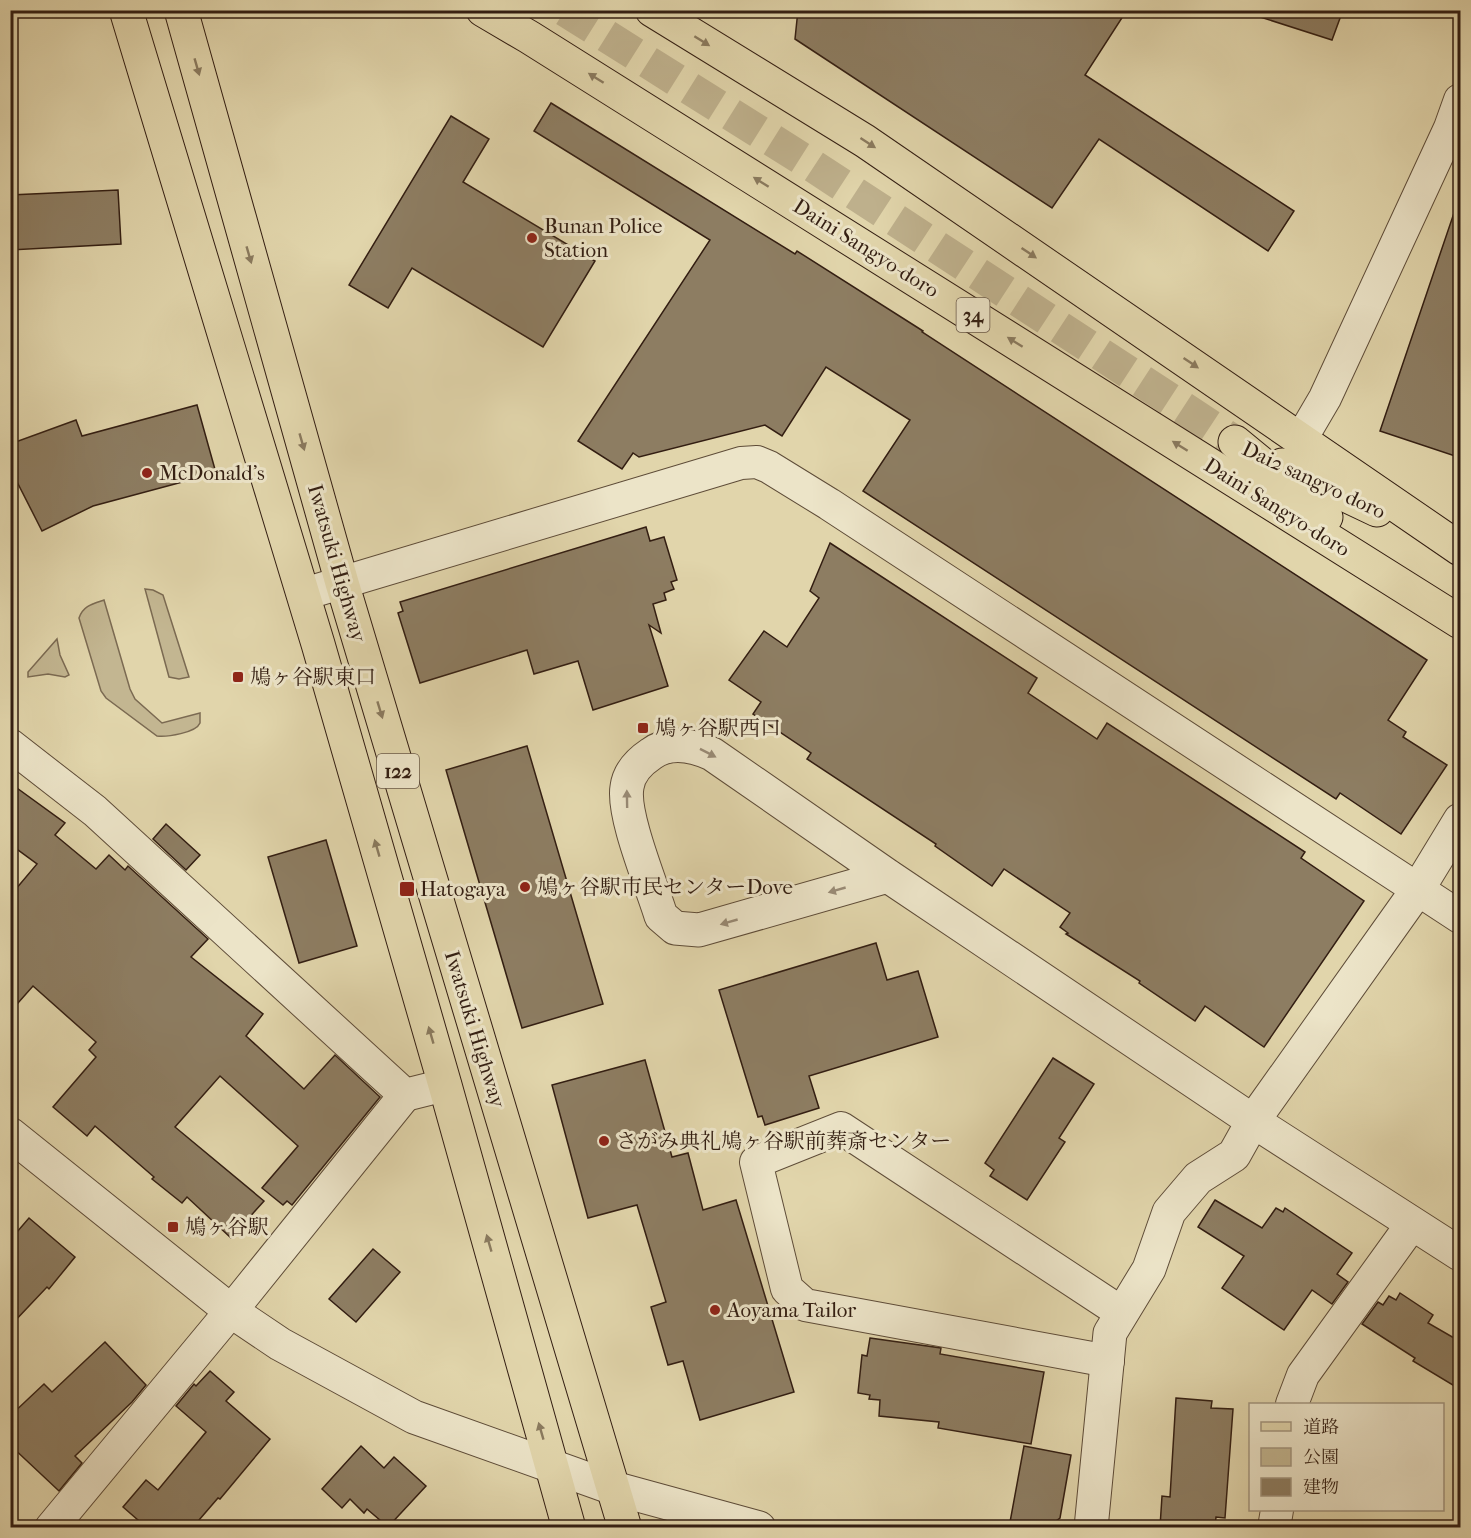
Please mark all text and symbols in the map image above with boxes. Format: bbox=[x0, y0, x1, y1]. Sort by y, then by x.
one-way arrow bbox=[694, 36, 710, 47]
one-way arrow bbox=[192, 58, 202, 76]
one-way arrow bbox=[588, 73, 604, 84]
one-way arrow bbox=[860, 138, 877, 149]
one-way arrow bbox=[753, 177, 769, 188]
street label: Daini Sangyo-doro bbox=[789, 194, 943, 302]
place label: Bunan Police Station bbox=[544, 214, 662, 262]
marker: Bunan Police Station bbox=[525, 231, 539, 245]
one-way arrow bbox=[245, 245, 255, 264]
one-way arrow bbox=[1021, 247, 1037, 259]
road number: 34 bbox=[956, 298, 990, 332]
one-way arrow bbox=[1007, 337, 1023, 348]
one-way arrow bbox=[1182, 357, 1198, 369]
one-way arrow bbox=[298, 433, 307, 451]
street label: Dai2 sangyo doro bbox=[1238, 436, 1390, 524]
one-way arrow bbox=[1172, 440, 1188, 451]
street label: Daini Sangyo-doro bbox=[1200, 453, 1354, 561]
place label: McDonald's bbox=[159, 461, 265, 485]
marker: McDonald's bbox=[140, 466, 154, 480]
street label: Iwatsuki Highway bbox=[303, 481, 371, 645]
place label: 鳩ヶ谷駅東口 bbox=[250, 665, 376, 689]
marker: 鳩ヶ谷駅東口 bbox=[231, 670, 245, 684]
one-way arrow bbox=[376, 701, 385, 719]
place label: 鳩ヶ谷駅西口 bbox=[655, 716, 781, 740]
marker: 鳩ヶ谷駅西口 bbox=[636, 721, 650, 735]
one-way arrow bbox=[700, 748, 717, 758]
road number: 122 bbox=[377, 754, 419, 788]
one-way arrow bbox=[622, 790, 632, 809]
one-way arrow bbox=[372, 838, 381, 856]
place label: 鳩ヶ谷駅市民センターDove bbox=[537, 875, 793, 899]
place label: Hatogaya bbox=[420, 877, 506, 901]
marker: Hatogaya bbox=[398, 880, 416, 898]
marker: 鳩ヶ谷駅市民センターDove bbox=[518, 880, 532, 894]
one-way arrow bbox=[828, 886, 846, 896]
one-way arrow bbox=[719, 917, 738, 927]
street label: Iwatsuki Highway bbox=[440, 948, 511, 1111]
one-way arrow bbox=[425, 1026, 435, 1044]
place label: さがみ典礼鳩ヶ谷駅前葬斎センター bbox=[616, 1129, 951, 1153]
marker: さがみ典礼鳩ヶ谷駅前葬斎センター bbox=[597, 1134, 611, 1148]
place label: 鳩ヶ谷駅 bbox=[185, 1215, 269, 1239]
marker: 鳩ヶ谷駅 bbox=[166, 1220, 180, 1234]
one-way arrow bbox=[484, 1234, 493, 1252]
place label: Aoyama Tailor bbox=[726, 1298, 856, 1322]
marker: Aoyama Tailor bbox=[708, 1303, 722, 1317]
legend bbox=[1249, 1403, 1444, 1511]
text: 道路 bbox=[1303, 1417, 1339, 1438]
one-way arrow bbox=[536, 1422, 546, 1440]
text: 公園 bbox=[1303, 1447, 1339, 1468]
text: 建物 bbox=[1303, 1477, 1339, 1498]

